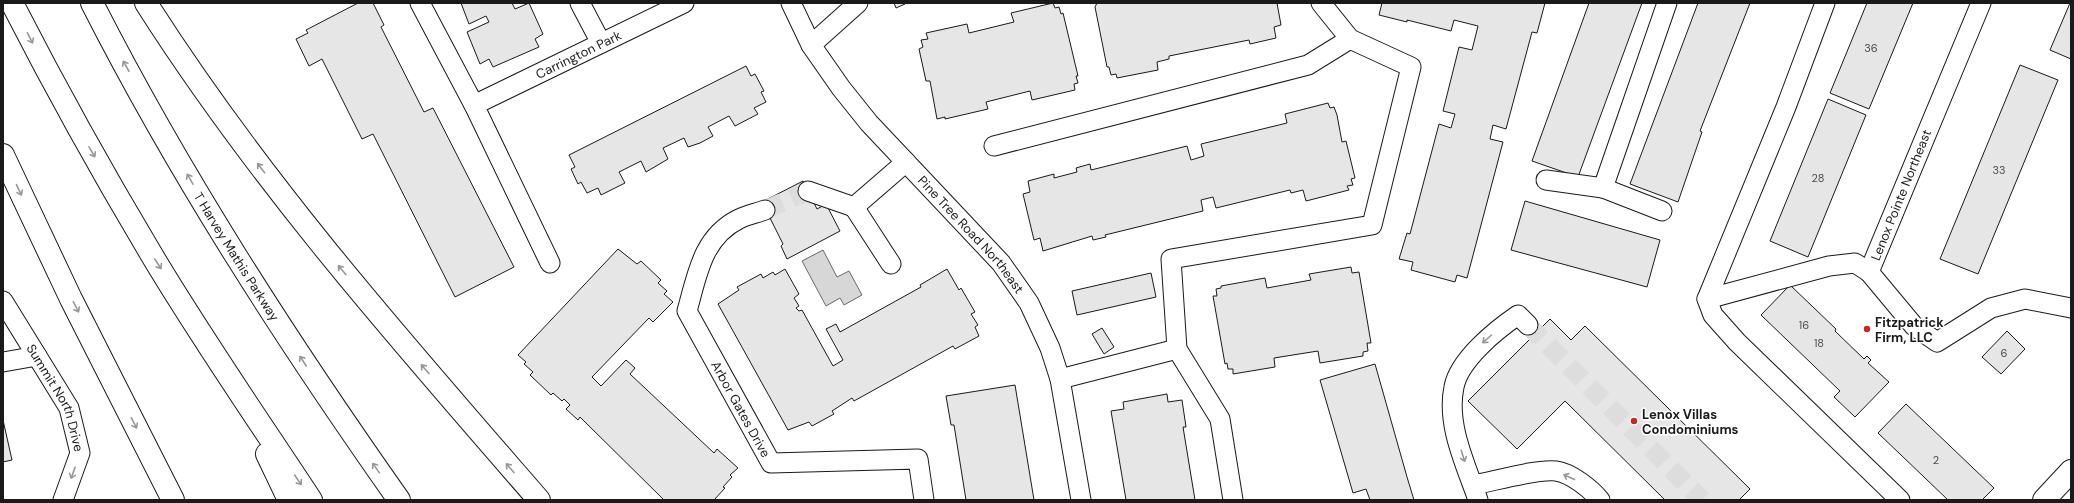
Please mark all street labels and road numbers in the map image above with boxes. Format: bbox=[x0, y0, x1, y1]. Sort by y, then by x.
street label: Carrington Park bbox=[533, 26, 624, 82]
street label: Lenox Pointe Northeast bbox=[1867, 127, 1935, 263]
street label: Pine Tree Road Northeast bbox=[914, 172, 1028, 296]
street label: T Harvey Mathis Parkway bbox=[190, 189, 284, 324]
street label: Summit North Drive bbox=[23, 341, 88, 453]
street label: Arbor Gates Drive bbox=[708, 358, 775, 460]

